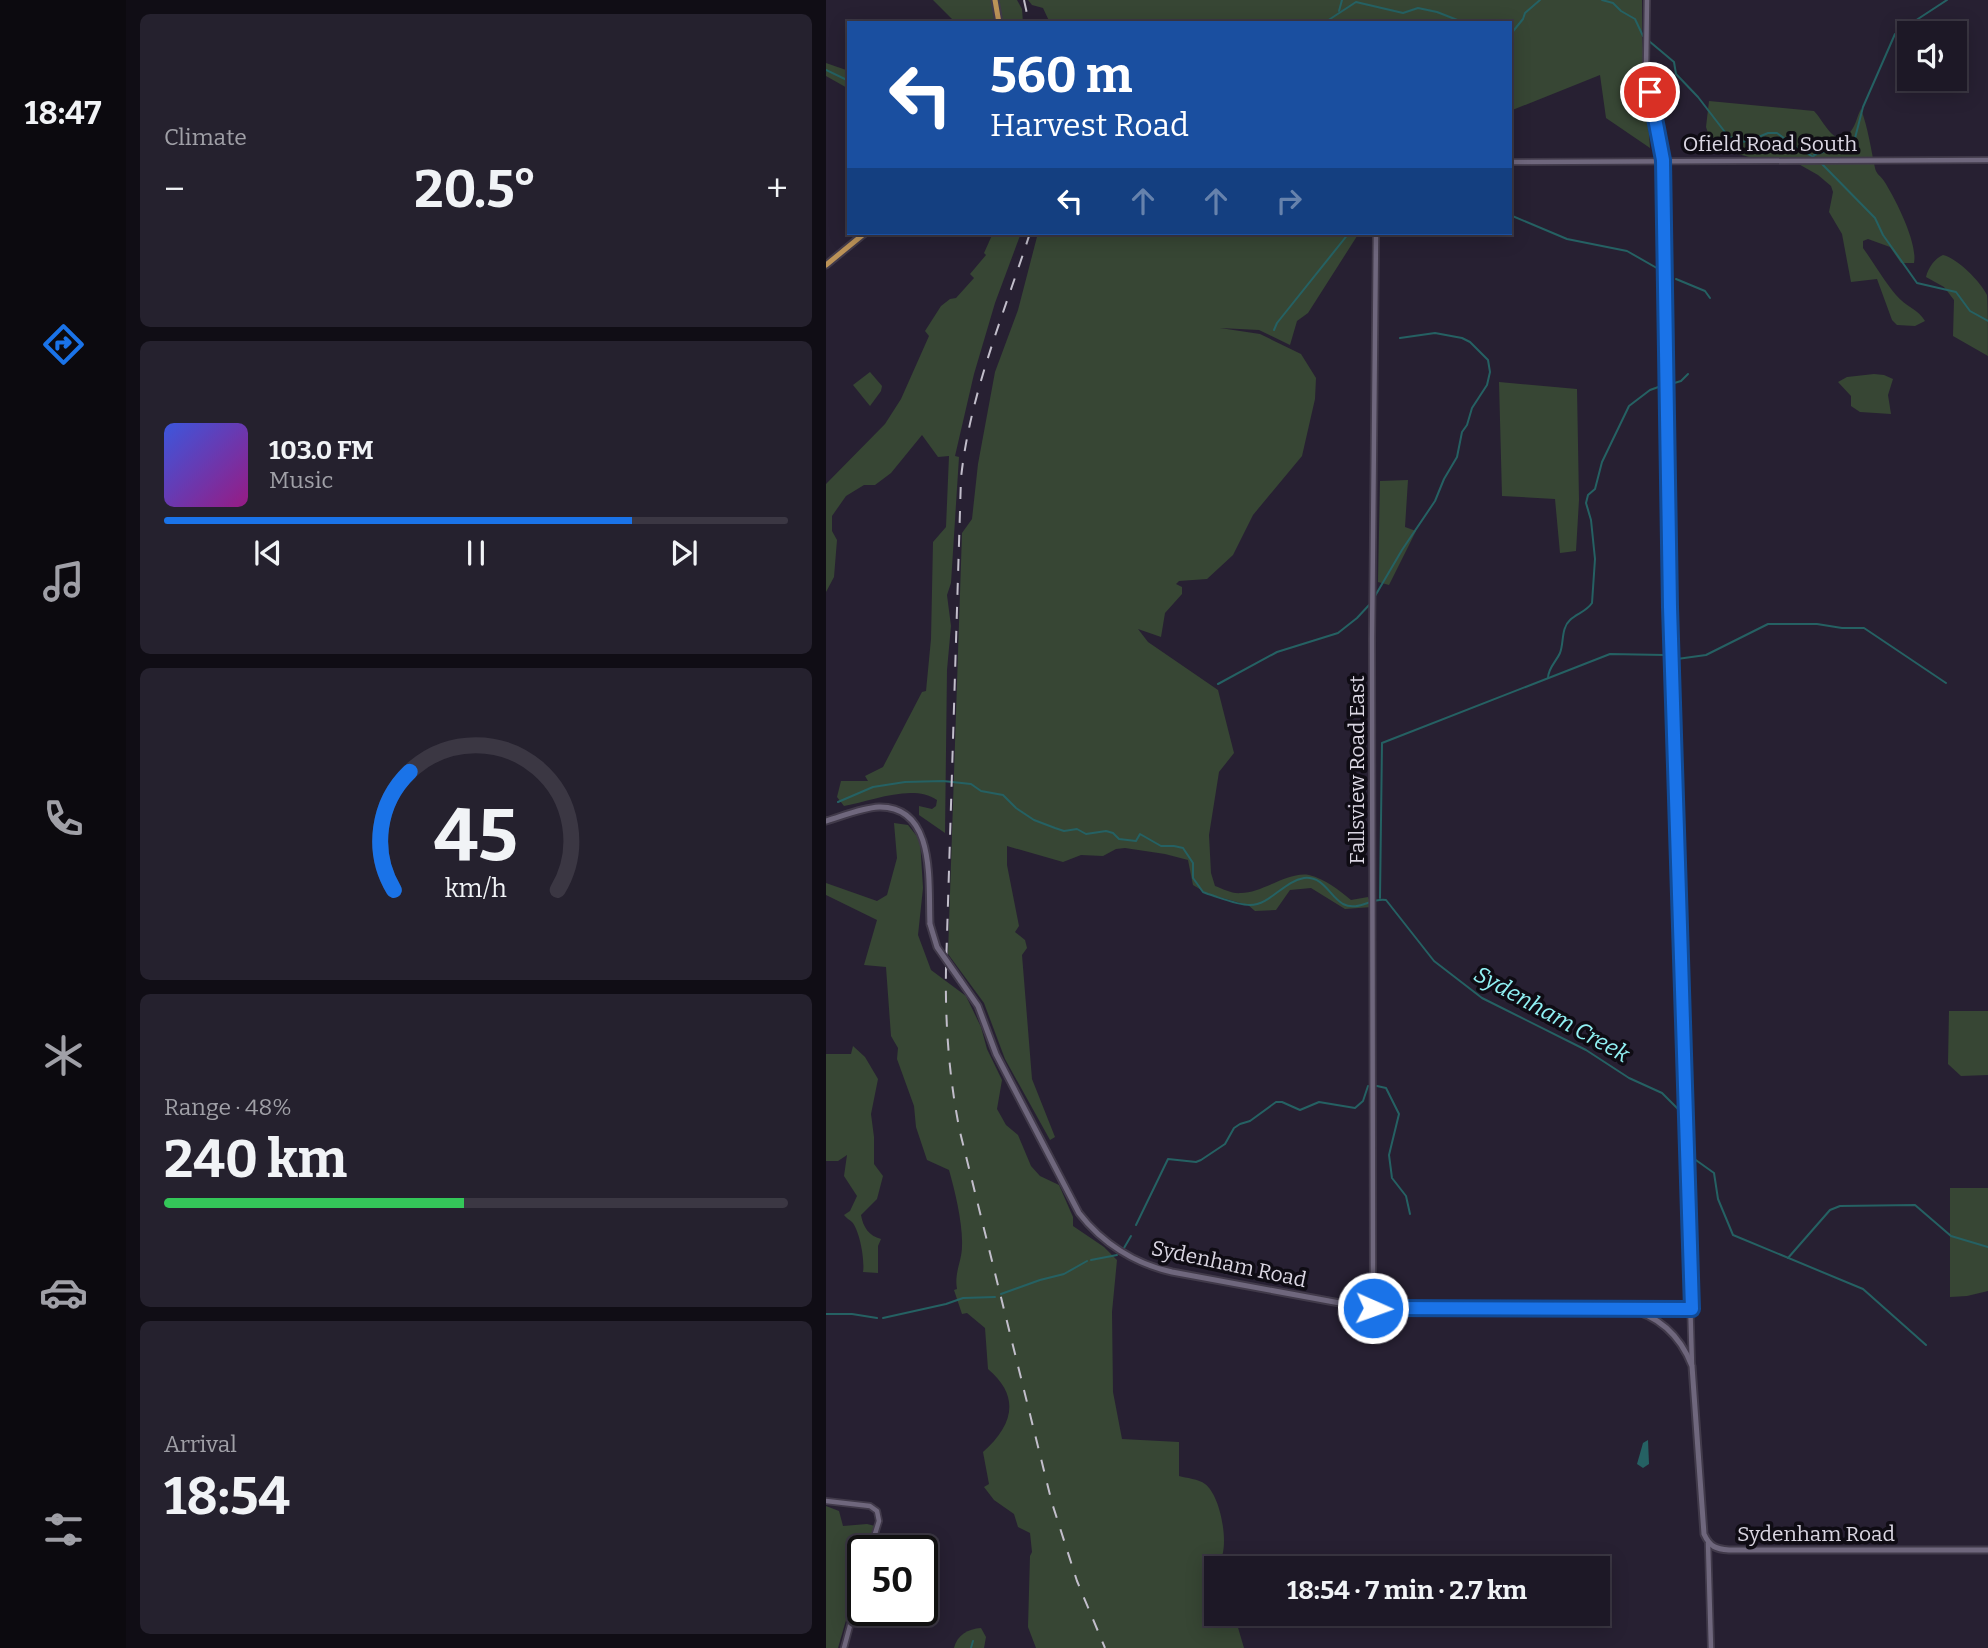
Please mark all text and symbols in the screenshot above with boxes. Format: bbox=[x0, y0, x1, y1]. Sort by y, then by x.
map controls bbox=[1897, 21, 1967, 91]
button: sound bbox=[1897, 21, 1967, 91]
text: 560 m bbox=[990, 46, 1132, 105]
icon: left bbox=[875, 49, 966, 140]
pin bbox=[1620, 62, 1680, 122]
icon: arrive bbox=[1631, 73, 1669, 111]
text: 18:47 bbox=[25, 94, 101, 132]
text: Harvest Road bbox=[990, 106, 1189, 144]
text: Climate bbox=[164, 123, 247, 151]
street label: Ofield Road South bbox=[1683, 131, 1857, 157]
text: 20.5° bbox=[414, 158, 537, 221]
text: − bbox=[164, 166, 185, 212]
text: + bbox=[766, 166, 788, 212]
icon: left bbox=[1051, 182, 1089, 220]
icon: ahead bbox=[1124, 182, 1162, 220]
icon: ahead bbox=[1197, 182, 1235, 220]
icon: right bbox=[1270, 182, 1308, 220]
icon: directions bbox=[39, 320, 88, 369]
text: 103.0 FM bbox=[269, 435, 374, 466]
text: Music bbox=[269, 466, 333, 494]
icon: previous bbox=[249, 534, 287, 572]
icon: pause bbox=[457, 534, 495, 572]
icon: next bbox=[665, 534, 703, 572]
icon: music bbox=[39, 557, 88, 606]
street label: Fallsview Road East bbox=[1344, 675, 1370, 865]
text: 45 bbox=[434, 792, 518, 879]
icon: phone bbox=[39, 794, 88, 843]
text: km/h bbox=[445, 874, 507, 904]
water label: Sydenham Creek bbox=[1469, 960, 1635, 1069]
icon: climate bbox=[39, 1031, 88, 1080]
text: Range · 48% bbox=[164, 1093, 292, 1121]
text: 240 km bbox=[164, 1128, 347, 1191]
street label: Sydenham Road bbox=[1149, 1235, 1309, 1293]
icon: car bbox=[39, 1268, 88, 1317]
position arrow bbox=[1336, 1271, 1410, 1345]
text: Arrival bbox=[164, 1430, 237, 1458]
text: 18:54 bbox=[164, 1465, 290, 1528]
icon: filters bbox=[39, 1505, 88, 1554]
street label: Sydenham Road bbox=[1737, 1521, 1895, 1547]
speed limit sign: 50 bbox=[847, 1535, 938, 1626]
text: 18:54 · 7 min · 2.7 km bbox=[1287, 1575, 1527, 1606]

